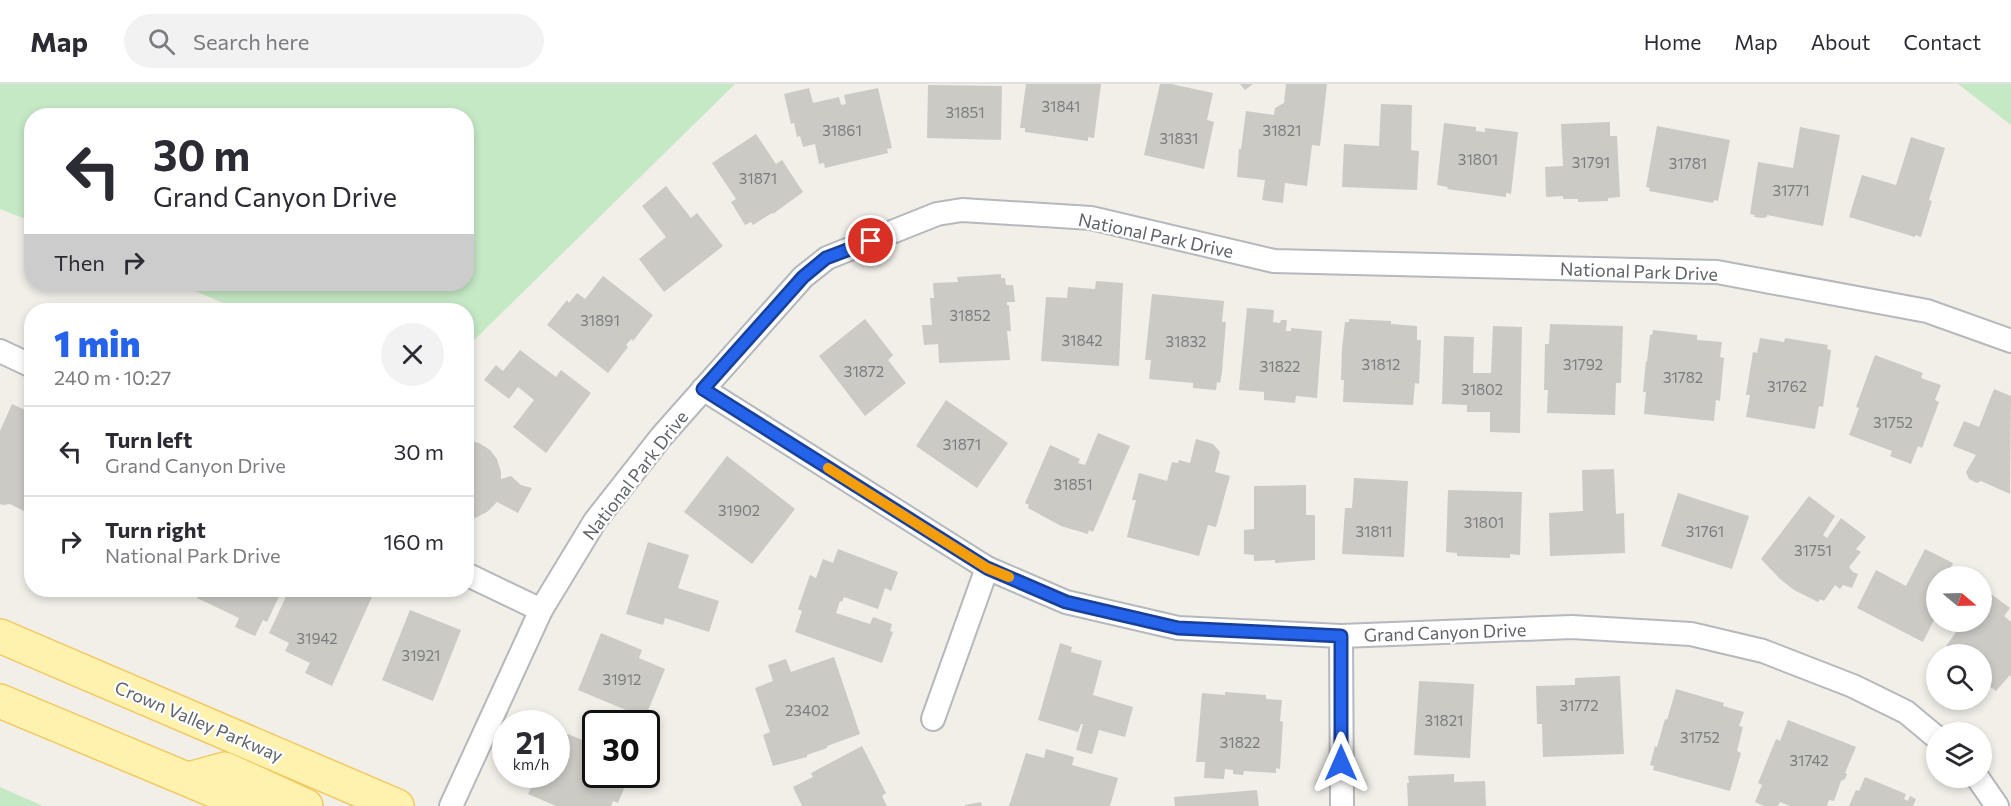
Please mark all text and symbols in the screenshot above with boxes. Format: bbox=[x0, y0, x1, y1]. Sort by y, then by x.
search box bbox=[124, 14, 544, 68]
text: Map bbox=[30, 24, 88, 58]
icon: search bbox=[145, 25, 178, 58]
text: Search here bbox=[193, 28, 309, 55]
text: Home bbox=[1644, 29, 1701, 54]
text: Map bbox=[1734, 29, 1778, 54]
text: About bbox=[1811, 29, 1870, 54]
text: Contact bbox=[1903, 29, 1981, 54]
house number: 31841 bbox=[1041, 97, 1081, 115]
house number: 31851 bbox=[945, 103, 985, 121]
house number: 31861 bbox=[822, 121, 862, 139]
house number: 31821 bbox=[1263, 121, 1301, 139]
text: 30 m bbox=[153, 128, 250, 180]
house number: 31831 bbox=[1159, 129, 1199, 147]
icon: left bbox=[54, 132, 132, 210]
house number: 31801 bbox=[1458, 150, 1498, 168]
house number: 31791 bbox=[1572, 153, 1610, 171]
house number: 31781 bbox=[1669, 154, 1707, 172]
house number: 31871 bbox=[739, 169, 777, 187]
text: Grand Canyon Drive bbox=[153, 180, 397, 213]
house number: 31771 bbox=[1772, 181, 1810, 199]
street label: National Park Drive bbox=[1076, 208, 1236, 262]
pin bbox=[845, 215, 896, 266]
icon: arrive bbox=[854, 224, 887, 257]
icon: right bbox=[117, 246, 150, 279]
text: Then bbox=[54, 249, 105, 276]
street label: National Park Drive bbox=[1560, 257, 1718, 285]
house number: 31852 bbox=[949, 306, 991, 324]
house number: 31891 bbox=[580, 311, 620, 329]
text: 1 min bbox=[54, 320, 140, 364]
button: close bbox=[381, 323, 444, 386]
house number: 31842 bbox=[1061, 331, 1103, 349]
house number: 31832 bbox=[1166, 332, 1206, 350]
house number: 31812 bbox=[1362, 355, 1400, 373]
house number: 31792 bbox=[1563, 355, 1603, 373]
house number: 31822 bbox=[1260, 357, 1300, 375]
house number: 31872 bbox=[844, 362, 884, 380]
text: 240 m · 10:27 bbox=[54, 365, 171, 389]
house number: 31782 bbox=[1663, 368, 1703, 386]
house number: 31762 bbox=[1767, 377, 1807, 395]
house number: 31802 bbox=[1461, 380, 1503, 398]
street label: National Park Drive bbox=[578, 406, 692, 544]
house number: 31752 bbox=[1873, 413, 1913, 431]
text: Turn left bbox=[105, 426, 192, 453]
icon: left bbox=[54, 435, 87, 468]
house number: 31871 bbox=[943, 435, 981, 453]
text: 30 m bbox=[394, 438, 444, 465]
text: Grand Canyon Drive bbox=[105, 453, 286, 477]
house number: 31851 bbox=[1053, 475, 1093, 493]
house number: 31902 bbox=[718, 501, 760, 519]
house number: 31801 bbox=[1464, 513, 1504, 531]
text: Turn right bbox=[105, 516, 206, 543]
house number: 31811 bbox=[1356, 522, 1392, 540]
house number: 31761 bbox=[1686, 522, 1724, 540]
icon: right bbox=[54, 525, 87, 558]
text: 160 m bbox=[383, 528, 444, 555]
house number: 31751 bbox=[1794, 541, 1832, 559]
text: National Park Drive bbox=[105, 543, 281, 567]
north arrow bbox=[1926, 566, 1992, 632]
map controls bbox=[1926, 566, 1992, 788]
street label: Grand Canyon Drive bbox=[1363, 618, 1527, 646]
house number: 31942 bbox=[296, 629, 338, 647]
button: search bbox=[1926, 644, 1992, 710]
house number: 31921 bbox=[402, 646, 440, 664]
house number: 31912 bbox=[603, 670, 641, 688]
street label: Crown Valley Parkway bbox=[112, 676, 286, 766]
house number: 31772 bbox=[1559, 696, 1599, 714]
house number: 23402 bbox=[785, 701, 829, 719]
speed limit sign: 30 bbox=[582, 710, 660, 788]
house number: 31821 bbox=[1425, 711, 1463, 729]
button: layers bbox=[1926, 722, 1992, 788]
text: 21 bbox=[516, 723, 546, 760]
house number: 31752 bbox=[1680, 728, 1720, 746]
position arrow bbox=[1309, 731, 1373, 795]
house number: 31822 bbox=[1220, 733, 1260, 751]
house number: 31742 bbox=[1789, 751, 1829, 769]
text: km/h bbox=[513, 755, 549, 773]

